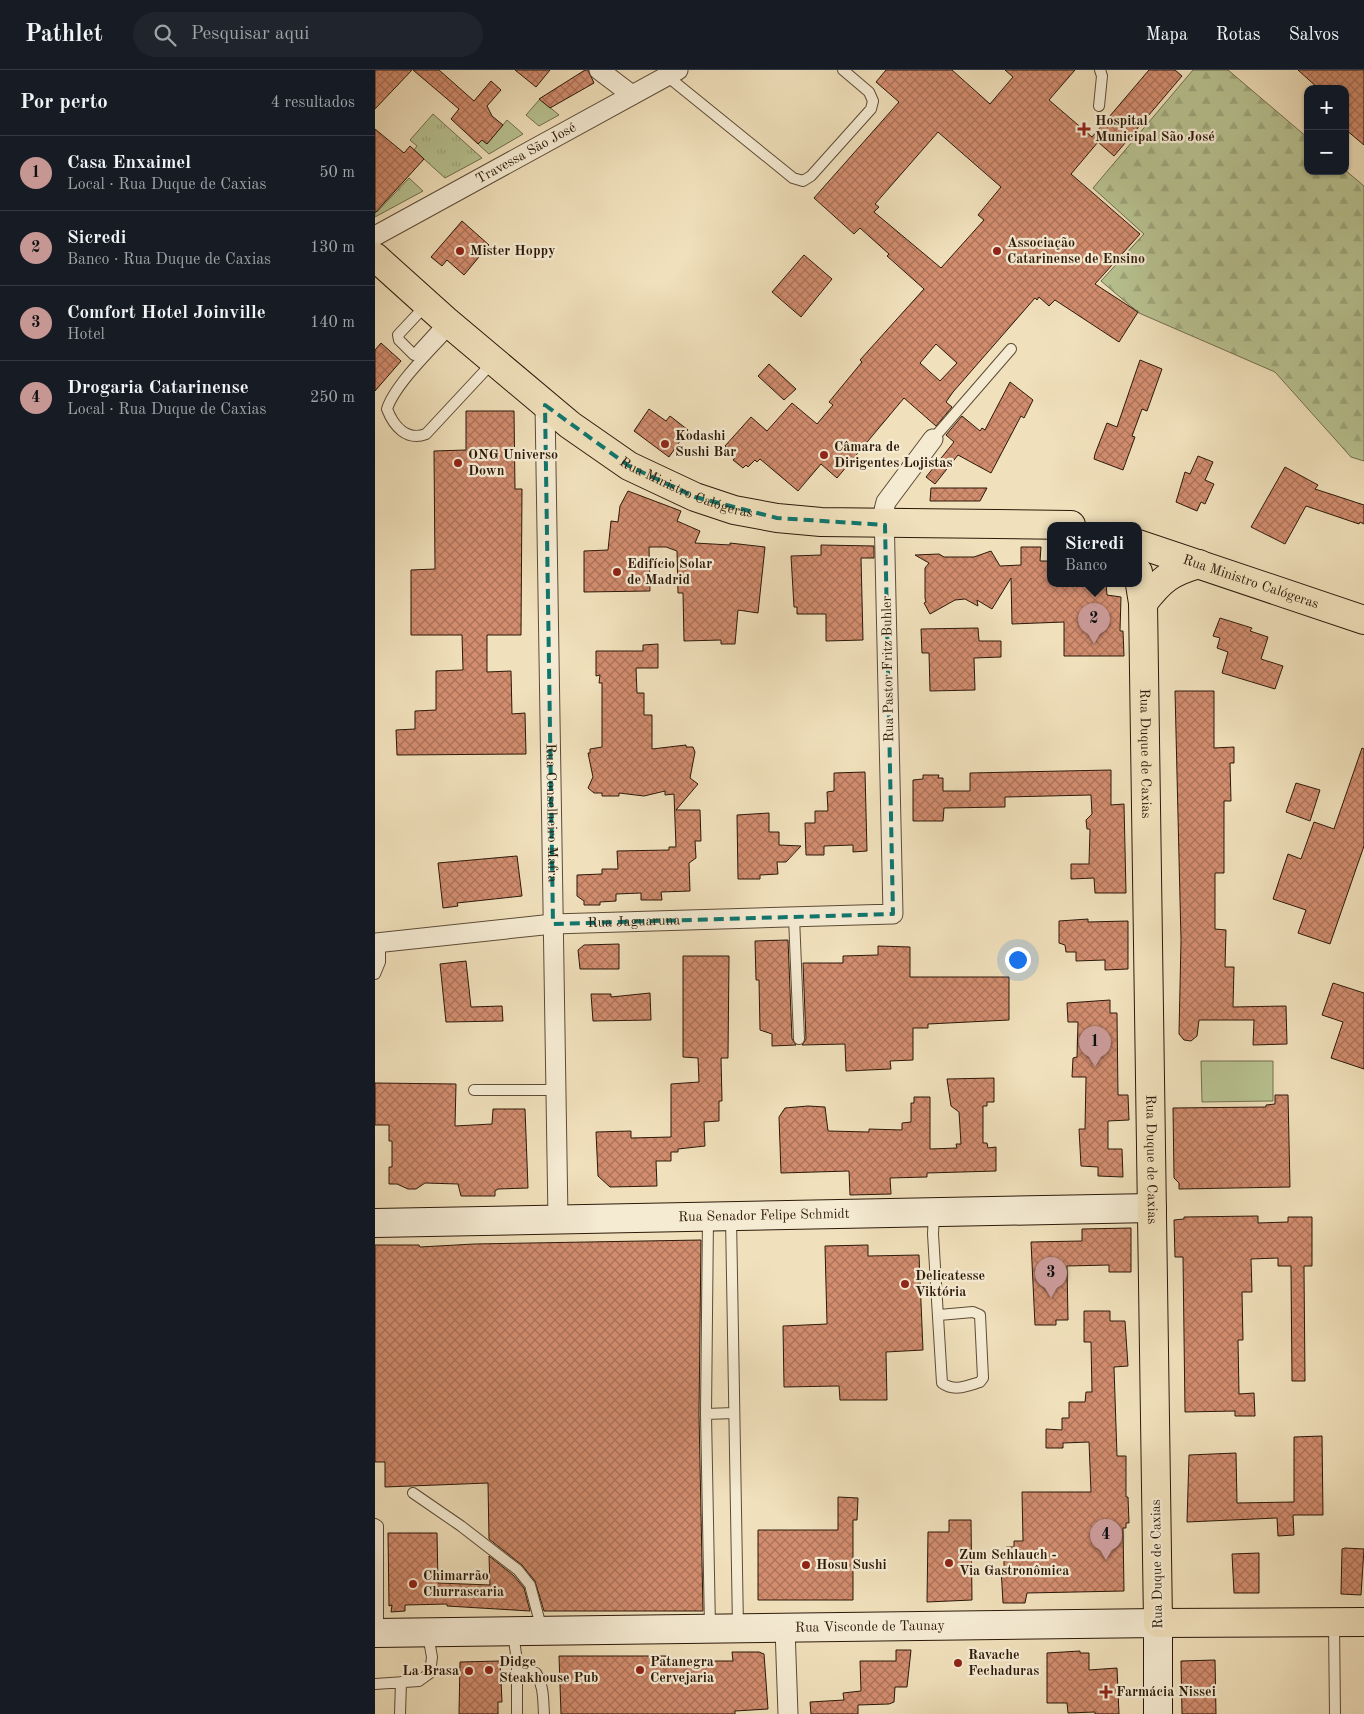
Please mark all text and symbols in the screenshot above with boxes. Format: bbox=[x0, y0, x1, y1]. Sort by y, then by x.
search box bbox=[133, 12, 483, 57]
icon: search bbox=[151, 21, 179, 49]
text: Pathlet bbox=[25, 23, 103, 47]
text: Pesquisar aqui bbox=[191, 25, 309, 44]
text: Mapa bbox=[1146, 26, 1188, 44]
text: Rotas bbox=[1216, 26, 1261, 44]
text: Salvos bbox=[1289, 26, 1339, 44]
map controls bbox=[1304, 85, 1349, 175]
button: + bbox=[1304, 85, 1349, 130]
text: Por perto bbox=[20, 92, 108, 113]
text: 4 resultados bbox=[271, 95, 355, 111]
place label: Hospital Municipal São José bbox=[1095, 114, 1215, 144]
street label: Travessa São José bbox=[473, 120, 578, 186]
marker: Hospital Municipal São José bbox=[1077, 122, 1091, 136]
button: − bbox=[1304, 130, 1349, 175]
text: Casa Enxaimel bbox=[67, 154, 191, 173]
text: 1 bbox=[31, 165, 41, 181]
text: 50 m bbox=[319, 165, 355, 181]
text: Local · Rua Duque de Caxias bbox=[67, 177, 266, 193]
text: Sicredi bbox=[67, 229, 126, 248]
place label: Associação Catarinense de Ensino bbox=[1007, 236, 1145, 266]
text: 2 bbox=[31, 240, 41, 256]
text: 130 m bbox=[310, 240, 355, 256]
place label: Mister Hoppy bbox=[470, 244, 555, 258]
marker: Mister Hoppy bbox=[454, 245, 466, 257]
marker: Associação Catarinense de Ensino bbox=[991, 245, 1003, 257]
text: Banco · Rua Duque de Caxias bbox=[67, 252, 271, 268]
text: Comfort Hotel Joinville bbox=[67, 304, 266, 323]
text: 3 bbox=[31, 315, 41, 331]
text: 140 m bbox=[310, 315, 355, 331]
text: Hotel bbox=[67, 327, 105, 343]
text: Drogaria Catarinense bbox=[67, 379, 249, 398]
text: 4 bbox=[31, 390, 41, 406]
text: 250 m bbox=[310, 390, 355, 406]
text: Local · Rua Duque de Caxias bbox=[67, 402, 266, 418]
place label: Kodashi Sushi Bar bbox=[675, 429, 736, 459]
marker: Kodashi Sushi Bar bbox=[659, 438, 671, 450]
place label: Câmara de Dirigentes Lojistas bbox=[834, 440, 952, 470]
place label: ONG Universo Down bbox=[468, 448, 558, 478]
marker: Câmara de Dirigentes Lojistas bbox=[818, 449, 830, 461]
street label: Rua Ministro Calógeras bbox=[617, 455, 754, 520]
marker: ONG Universo Down bbox=[452, 457, 464, 469]
popup bbox=[1047, 522, 1142, 587]
text: Sicredi bbox=[1065, 535, 1124, 554]
street label: Rua Ministro Calógeras bbox=[1181, 553, 1321, 611]
place label: Edifício Solar de Madrid bbox=[627, 557, 712, 587]
text: Banco bbox=[1065, 558, 1107, 574]
marker: Edifício Solar de Madrid bbox=[611, 566, 623, 578]
street label: Rua Pastor Fritz Buhler bbox=[880, 595, 896, 742]
pin: 2 bbox=[1078, 603, 1110, 644]
street label: Rua Duque de Caxias bbox=[1137, 689, 1153, 819]
street label: Rua Conselheiro Mafra bbox=[543, 743, 560, 883]
street label: Rua Jaguaruna bbox=[588, 913, 680, 930]
your location bbox=[1005, 947, 1031, 973]
pin: 1 bbox=[1079, 1026, 1111, 1067]
street label: Rua Duque de Caxias bbox=[1143, 1095, 1159, 1224]
street label: Rua Senador Felipe Schmidt bbox=[678, 1207, 850, 1224]
pin: 3 bbox=[1035, 1257, 1067, 1298]
place label: Delicatesse Viktória bbox=[915, 1269, 985, 1299]
marker: Delicatesse Viktória bbox=[899, 1278, 911, 1290]
street label: Rua Duque de Caxias bbox=[1149, 1499, 1165, 1629]
pin: 4 bbox=[1090, 1519, 1122, 1560]
place label: Zum Schlauch - Via Gastronômica bbox=[959, 1548, 1069, 1578]
marker: Zum Schlauch - Via Gastronômica bbox=[943, 1557, 955, 1569]
place label: Hosu Sushi bbox=[816, 1558, 887, 1572]
marker: Hosu Sushi bbox=[800, 1559, 812, 1571]
place label: Chimarrão Churrascaria bbox=[423, 1569, 504, 1599]
marker: Chimarrão Churrascaria bbox=[407, 1578, 419, 1590]
street label: Rua Visconde de Taunay bbox=[795, 1619, 946, 1635]
place label: Ravache Fechaduras bbox=[968, 1648, 1039, 1678]
place label: Didge Steakhouse Pub bbox=[499, 1655, 598, 1685]
place label: Patanegra Cervejaria bbox=[650, 1655, 714, 1685]
marker: Ravache Fechaduras bbox=[952, 1657, 964, 1669]
place label: La Brasa bbox=[402, 1664, 459, 1678]
marker: Didge Steakhouse Pub bbox=[483, 1664, 495, 1676]
marker: Patanegra Cervejaria bbox=[634, 1664, 646, 1676]
marker: La Brasa bbox=[463, 1665, 475, 1677]
place label: Farmácia Nissei bbox=[1116, 1685, 1216, 1699]
marker: Farmácia Nissei bbox=[1100, 1686, 1112, 1698]

